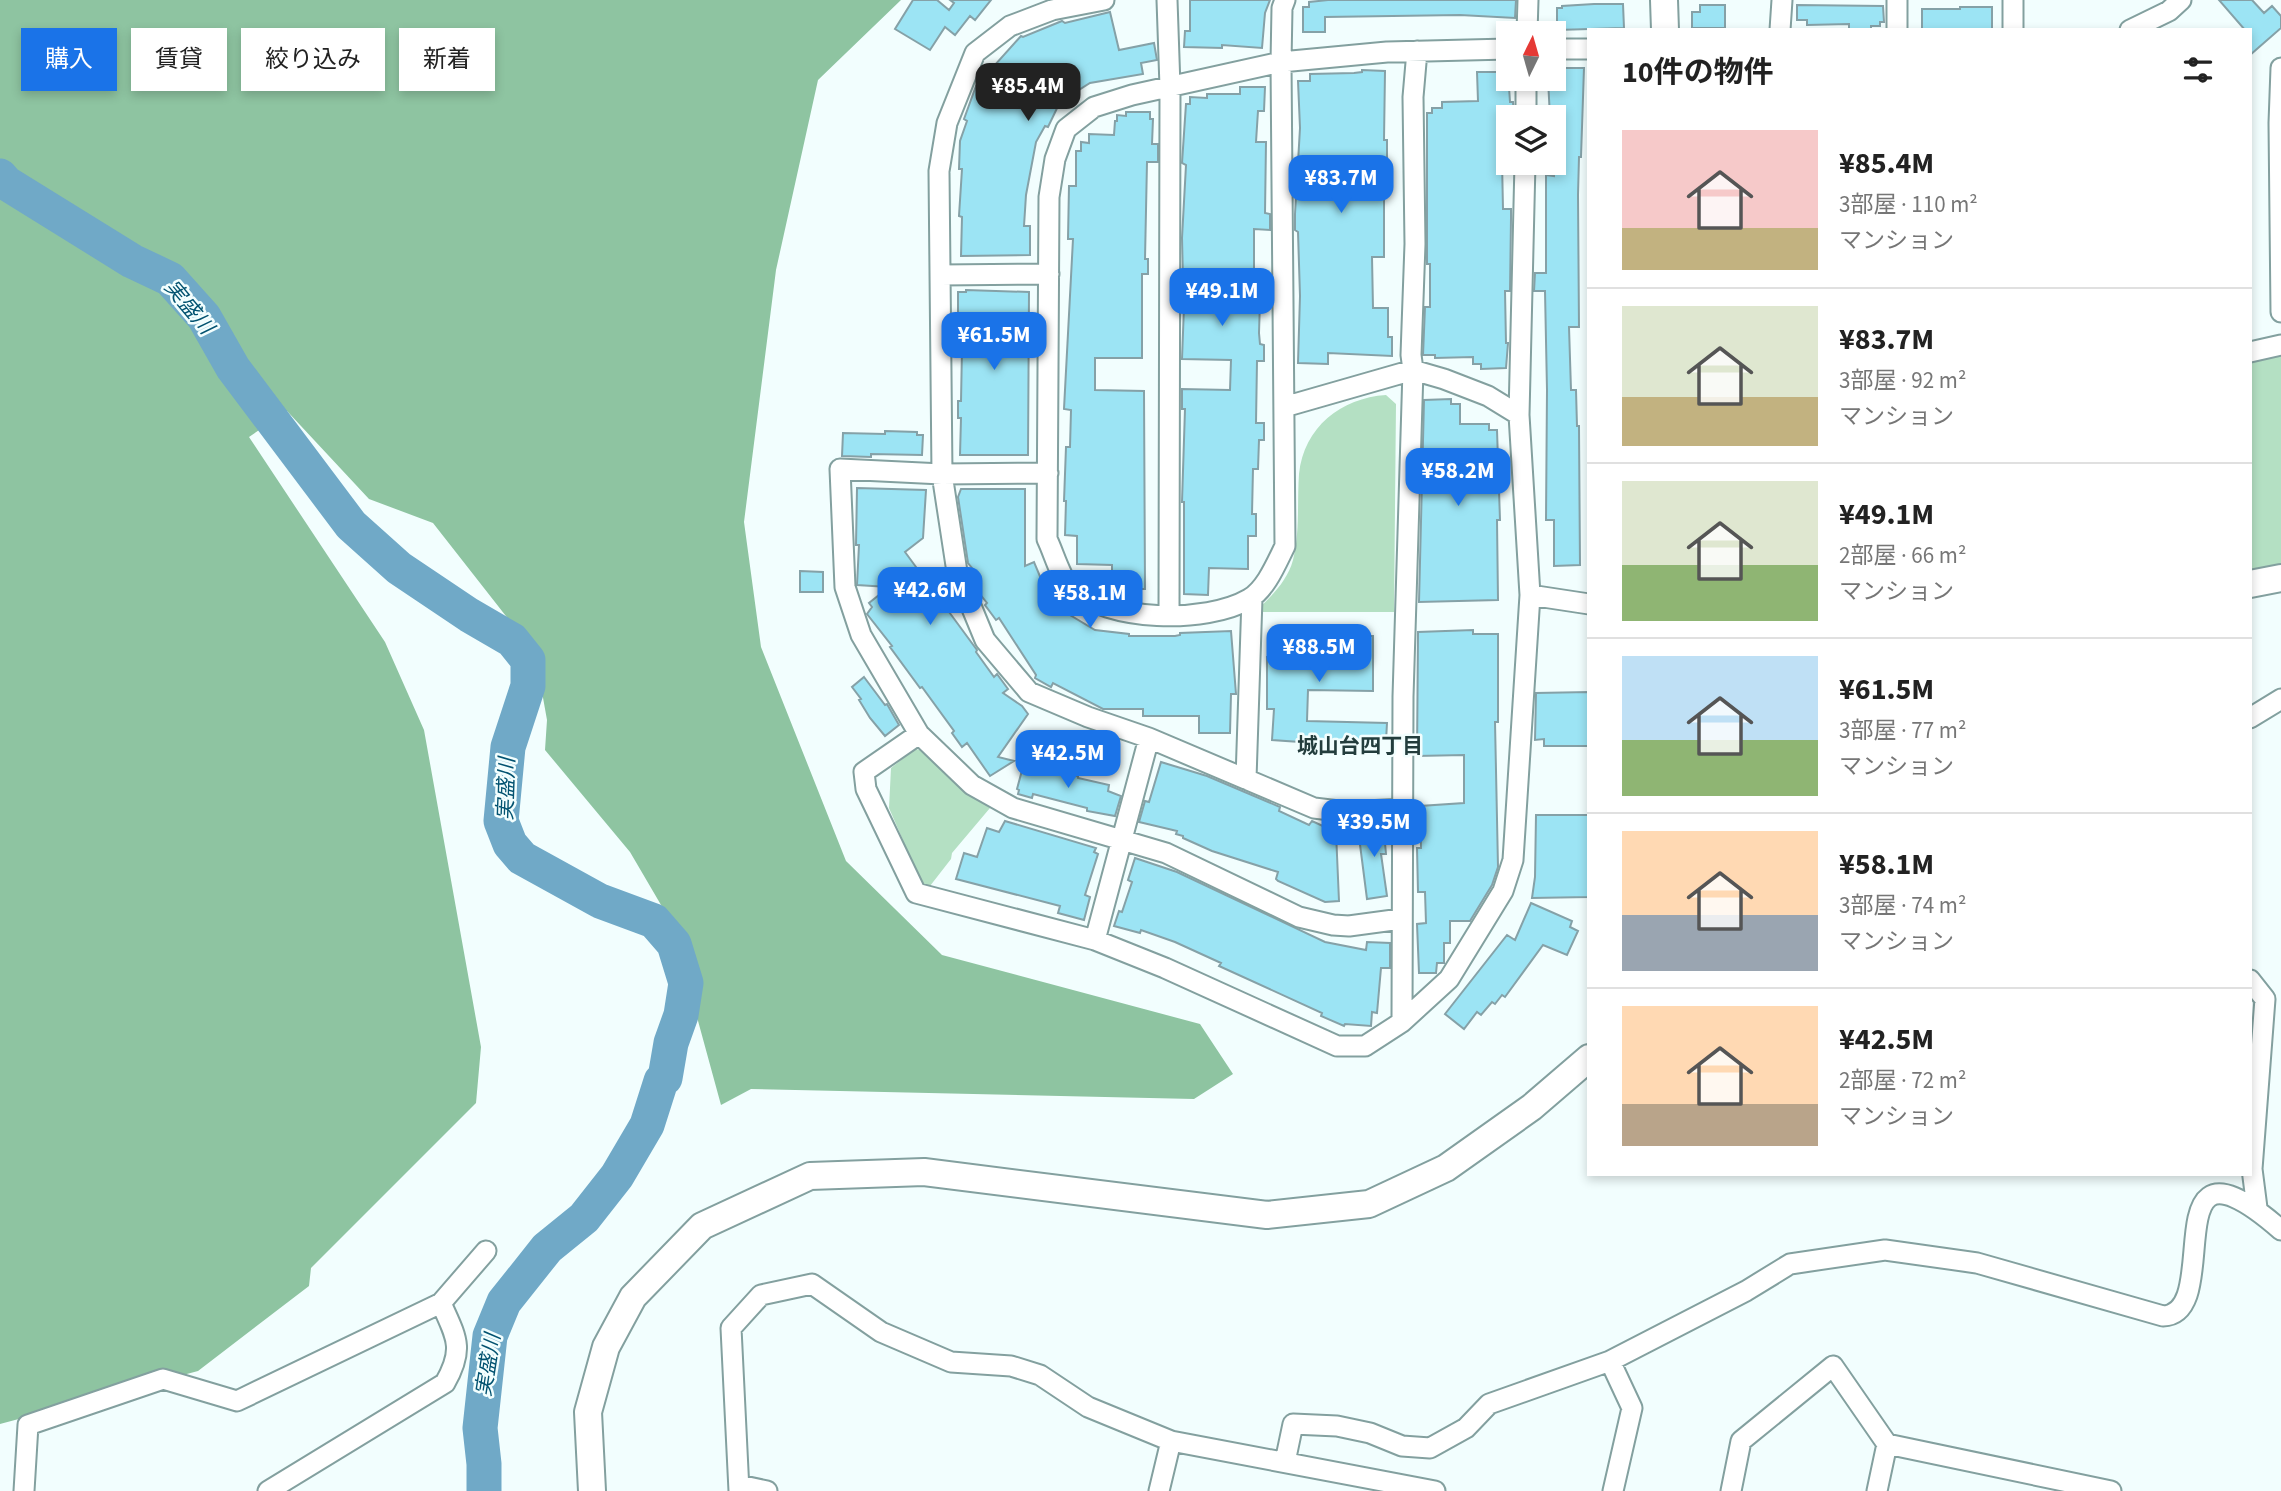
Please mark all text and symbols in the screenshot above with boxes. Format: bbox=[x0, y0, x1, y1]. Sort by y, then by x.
north arrow bbox=[1496, 21, 1566, 91]
map controls bbox=[1496, 21, 1566, 175]
chip: 購入 bbox=[21, 28, 117, 91]
chip: 賃貸 bbox=[131, 28, 227, 91]
chip: 絞り込み bbox=[241, 28, 385, 91]
chip: 新着 bbox=[399, 28, 495, 91]
text: 10件の物件 bbox=[1622, 51, 1774, 94]
icon: filters bbox=[2179, 51, 2217, 89]
pin: ¥85.4M bbox=[971, 64, 1085, 123]
text: ¥85.4M bbox=[991, 69, 1065, 102]
button: layers bbox=[1496, 105, 1566, 175]
text: ¥85.4M bbox=[1839, 142, 1934, 185]
pin: ¥83.7M bbox=[1284, 156, 1398, 215]
icon: home bbox=[1678, 158, 1762, 242]
text: ¥83.7M bbox=[1304, 161, 1378, 194]
text: 3部屋 · 110 m² bbox=[1839, 188, 1978, 221]
text: マンション bbox=[1839, 224, 1954, 257]
pin: ¥49.1M bbox=[1165, 268, 1279, 328]
water label: 実盛川 bbox=[157, 273, 222, 342]
text: ¥49.1M bbox=[1185, 274, 1259, 307]
pin: ¥61.5M bbox=[937, 312, 1051, 372]
text: ¥61.5M bbox=[957, 318, 1031, 351]
text: ¥83.7M bbox=[1839, 318, 1934, 361]
icon: home bbox=[1678, 334, 1762, 418]
text: 3部屋 · 92 m² bbox=[1839, 364, 1966, 397]
text: マンション bbox=[1839, 400, 1954, 433]
pin: ¥58.2M bbox=[1401, 448, 1515, 508]
text: ¥58.2M bbox=[1421, 454, 1495, 487]
text: ¥49.1M bbox=[1839, 493, 1934, 536]
icon: home bbox=[1678, 509, 1762, 593]
text: 2部屋 · 66 m² bbox=[1839, 539, 1966, 572]
pin: ¥42.6M bbox=[873, 568, 987, 627]
pin: ¥58.1M bbox=[1033, 570, 1147, 630]
text: ¥42.6M bbox=[893, 573, 967, 606]
text: マンション bbox=[1839, 575, 1954, 608]
text: ¥58.1M bbox=[1053, 576, 1127, 609]
pin: ¥88.5M bbox=[1262, 624, 1376, 684]
text: ¥88.5M bbox=[1282, 630, 1356, 663]
text: ¥61.5M bbox=[1839, 668, 1934, 711]
icon: home bbox=[1678, 684, 1762, 768]
text: 3部屋 · 77 m² bbox=[1839, 714, 1966, 747]
pin: ¥42.5M bbox=[1011, 730, 1125, 790]
district label: 城山台四丁目 bbox=[1297, 731, 1423, 761]
text: ¥42.5M bbox=[1031, 736, 1105, 769]
text: マンション bbox=[1839, 750, 1954, 783]
water label: 実盛川 bbox=[490, 755, 522, 821]
pin: ¥39.5M bbox=[1317, 800, 1431, 859]
text: ¥39.5M bbox=[1337, 805, 1411, 838]
text: ¥58.1M bbox=[1839, 843, 1934, 886]
icon: home bbox=[1678, 859, 1762, 943]
text: 3部屋 · 74 m² bbox=[1839, 889, 1966, 922]
text: マンション bbox=[1839, 925, 1954, 958]
text: ¥42.5M bbox=[1839, 1018, 1934, 1061]
icon: home bbox=[1678, 1034, 1762, 1118]
text: 2部屋 · 72 m² bbox=[1839, 1064, 1966, 1097]
text: マンション bbox=[1839, 1100, 1954, 1133]
water label: 実盛川 bbox=[468, 1330, 508, 1398]

